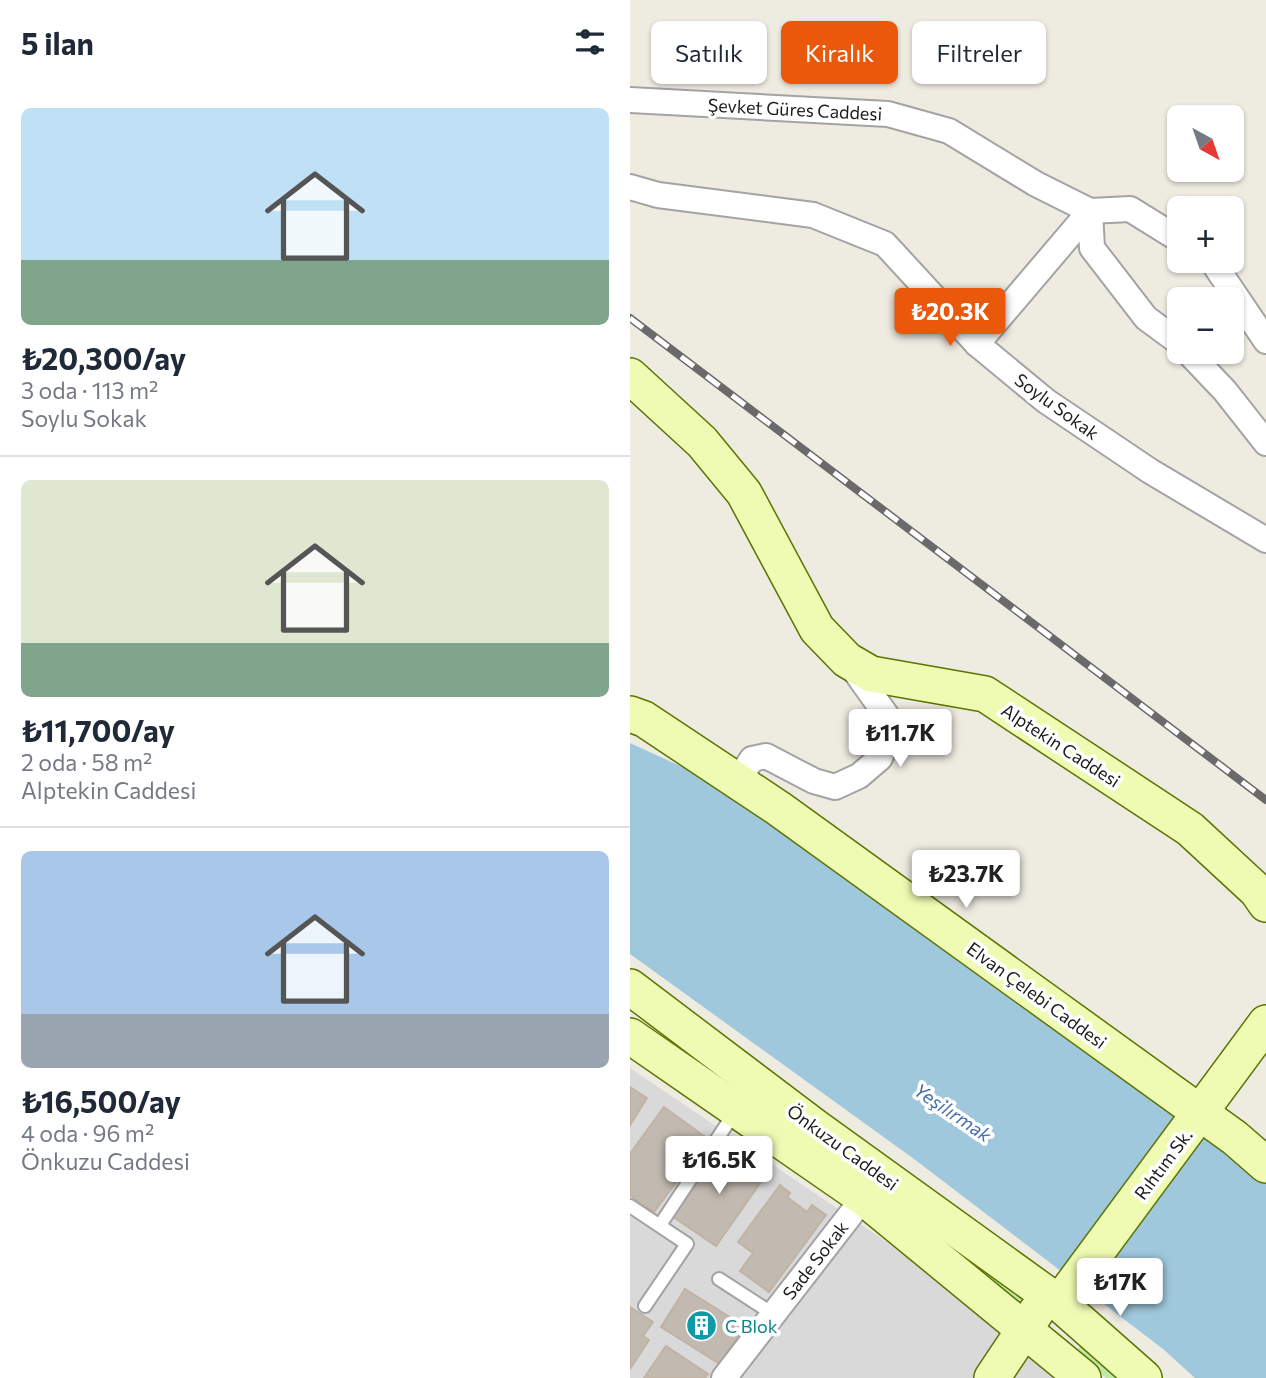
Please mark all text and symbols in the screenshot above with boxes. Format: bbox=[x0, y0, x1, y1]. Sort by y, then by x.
chip: Satılık bbox=[651, 21, 767, 84]
chip: Kiralık bbox=[781, 21, 898, 84]
chip: Filtreler bbox=[912, 21, 1046, 84]
icon: filters bbox=[571, 23, 609, 61]
text: 5 ilan bbox=[21, 24, 94, 61]
street label: Şevket Güres Caddesi bbox=[707, 93, 883, 125]
north arrow bbox=[1167, 105, 1244, 182]
map controls bbox=[1167, 105, 1244, 364]
icon: home bbox=[252, 153, 378, 279]
button: + bbox=[1167, 196, 1244, 273]
button: − bbox=[1167, 287, 1244, 364]
pin: ₺20.3K bbox=[893, 288, 1007, 348]
text: ₺20.3K bbox=[910, 297, 990, 325]
text: ₺20,300/ay bbox=[21, 339, 186, 376]
street label: Soylu Sokak bbox=[1011, 368, 1104, 444]
text: 3 oda · 113 m² bbox=[21, 376, 158, 404]
text: Soylu Sokak bbox=[21, 404, 147, 432]
icon: home bbox=[252, 525, 378, 651]
street label: Alptekin Caddesi bbox=[997, 698, 1125, 792]
pin: ₺11.7K bbox=[843, 710, 957, 769]
text: ₺11,700/ay bbox=[21, 711, 175, 748]
text: ₺11.7K bbox=[865, 718, 935, 746]
text: 2 oda · 58 m² bbox=[21, 748, 152, 776]
text: Alptekin Caddesi bbox=[21, 776, 196, 804]
pin: ₺23.7K bbox=[909, 850, 1023, 910]
text: ₺23.7K bbox=[928, 859, 1004, 887]
icon: home bbox=[252, 896, 378, 1022]
street label: Elvan Çelebi Caddesi bbox=[963, 937, 1111, 1053]
water label: Yeşilırmak bbox=[910, 1078, 997, 1147]
text: ₺16,500/ay bbox=[21, 1082, 181, 1119]
street label: Önkuzu Caddesi bbox=[783, 1099, 903, 1195]
text: 4 oda · 96 m² bbox=[21, 1119, 154, 1147]
street label: Rıhtım Sk. bbox=[1129, 1124, 1197, 1204]
pin: ₺16.5K bbox=[662, 1136, 776, 1196]
text: ₺16.5K bbox=[681, 1145, 757, 1173]
text: Önkuzu Caddesi bbox=[21, 1147, 190, 1175]
street label: Sade Sokak bbox=[778, 1216, 853, 1304]
pin: ₺17K bbox=[1079, 1258, 1161, 1318]
text: ₺17K bbox=[1093, 1267, 1147, 1295]
building icon: C Blok bbox=[685, 1309, 719, 1343]
place label: C Blok bbox=[725, 1315, 778, 1337]

